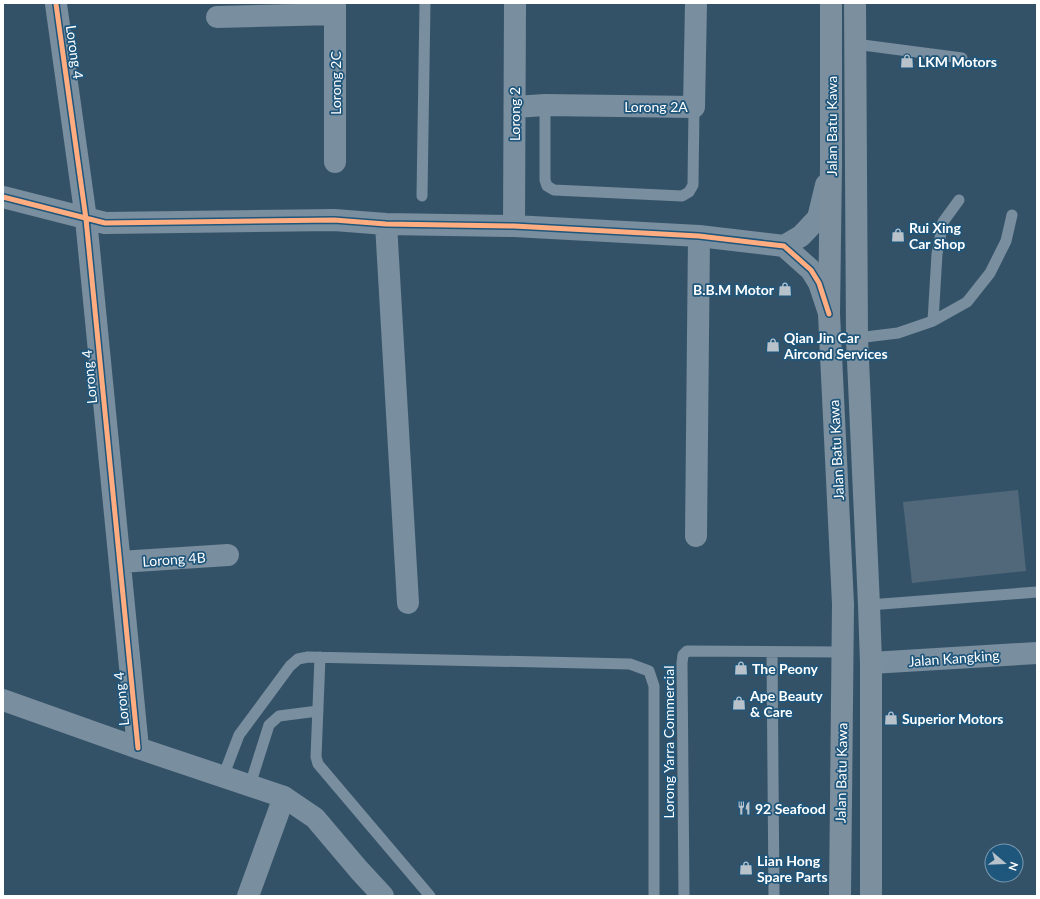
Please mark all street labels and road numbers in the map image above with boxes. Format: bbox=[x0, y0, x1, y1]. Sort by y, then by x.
street label: Lorong 4 bbox=[63, 24, 87, 80]
street label: Lorong 2C bbox=[327, 51, 344, 115]
street label: Jalan Batu Kawa bbox=[823, 76, 840, 176]
street label: Lorong 2 bbox=[506, 87, 523, 141]
street label: Lorong 2A bbox=[624, 98, 688, 115]
street label: Lorong 4 bbox=[78, 349, 100, 405]
street label: Jalan Batu Kawa bbox=[825, 399, 847, 501]
street label: Lorong 4B bbox=[142, 548, 206, 570]
street label: Jalan Kangking bbox=[908, 646, 1000, 670]
street label: Lorong Yarra Commercial bbox=[660, 666, 677, 818]
street label: Lorong 4 bbox=[110, 671, 132, 727]
street label: Jalan Batu Kawa bbox=[832, 723, 850, 823]

